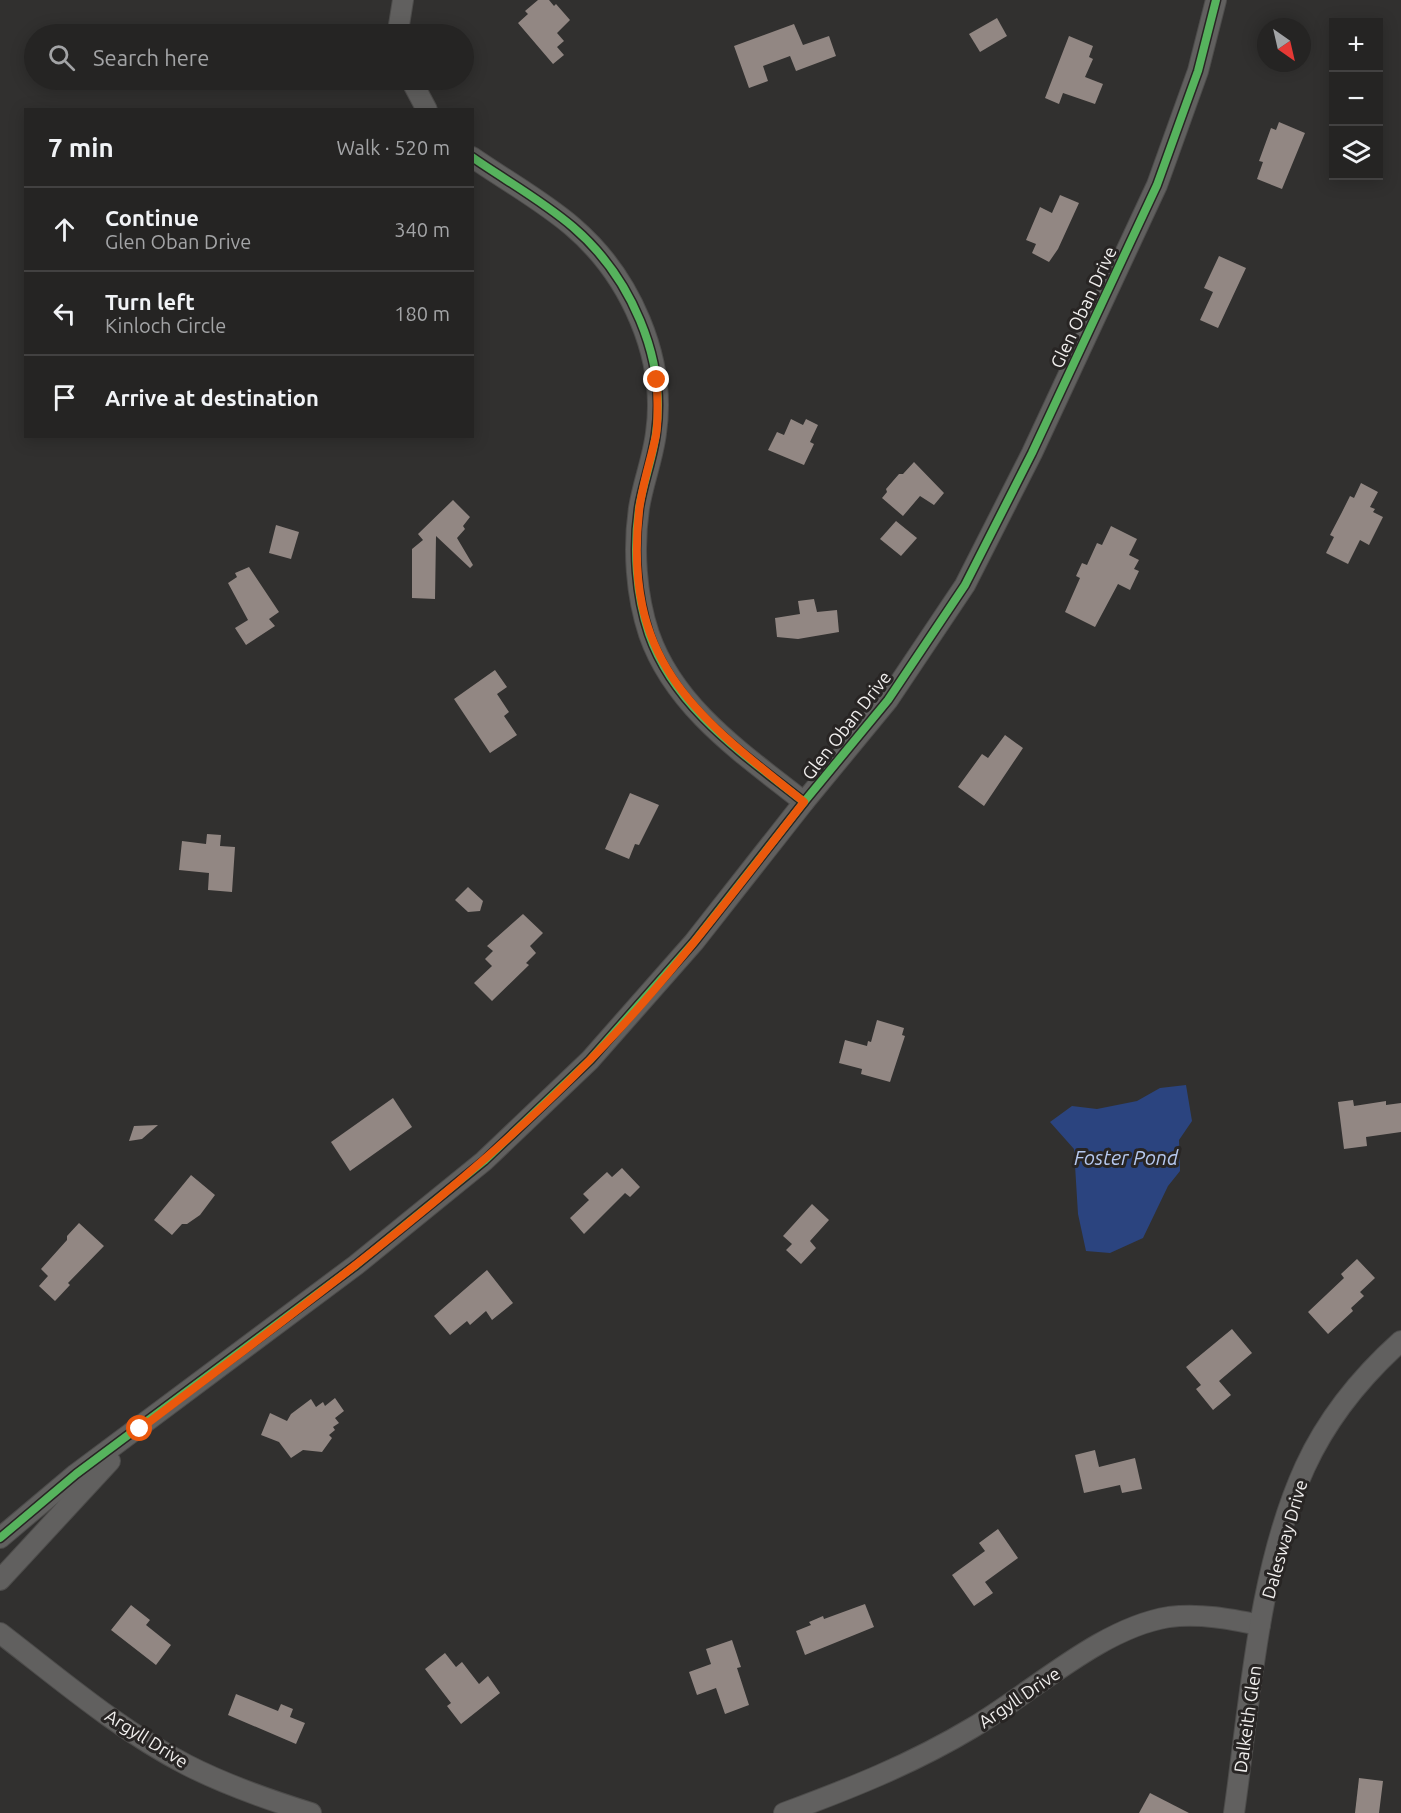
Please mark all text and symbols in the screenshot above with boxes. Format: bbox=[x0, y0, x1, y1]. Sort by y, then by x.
north arrow bbox=[1257, 18, 1311, 72]
map controls bbox=[1329, 18, 1383, 180]
button: + bbox=[1329, 18, 1383, 72]
search box bbox=[24, 24, 474, 90]
icon: search bbox=[45, 41, 78, 74]
text: Search here bbox=[93, 45, 209, 70]
button: − bbox=[1329, 72, 1383, 126]
button: layers bbox=[1329, 126, 1383, 180]
text: 7 min bbox=[48, 133, 114, 162]
text: Walk · 520 m bbox=[337, 136, 450, 159]
text: Continue bbox=[105, 205, 199, 230]
icon: ahead bbox=[48, 213, 81, 246]
text: 340 m bbox=[394, 218, 450, 241]
text: Glen Oban Drive bbox=[105, 230, 251, 253]
street label: Glen Oban Drive bbox=[1046, 243, 1120, 371]
text: Turn left bbox=[105, 289, 195, 314]
icon: left bbox=[48, 297, 81, 330]
text: 180 m bbox=[394, 302, 450, 325]
text: Kinloch Circle bbox=[105, 314, 226, 337]
route end bbox=[643, 366, 669, 392]
icon: arrive bbox=[48, 381, 81, 414]
text: Arrive at destination bbox=[105, 385, 319, 410]
street label: Glen Oban Drive bbox=[798, 667, 894, 783]
water label: Foster Pond bbox=[1074, 1146, 1179, 1169]
route start bbox=[126, 1415, 152, 1441]
street label: Dalesway Drive bbox=[1257, 1477, 1311, 1601]
street label: Argyll Drive bbox=[975, 1663, 1063, 1731]
street label: Dalkeith Glen bbox=[1230, 1664, 1264, 1774]
street label: Argyll Drive bbox=[102, 1705, 192, 1771]

